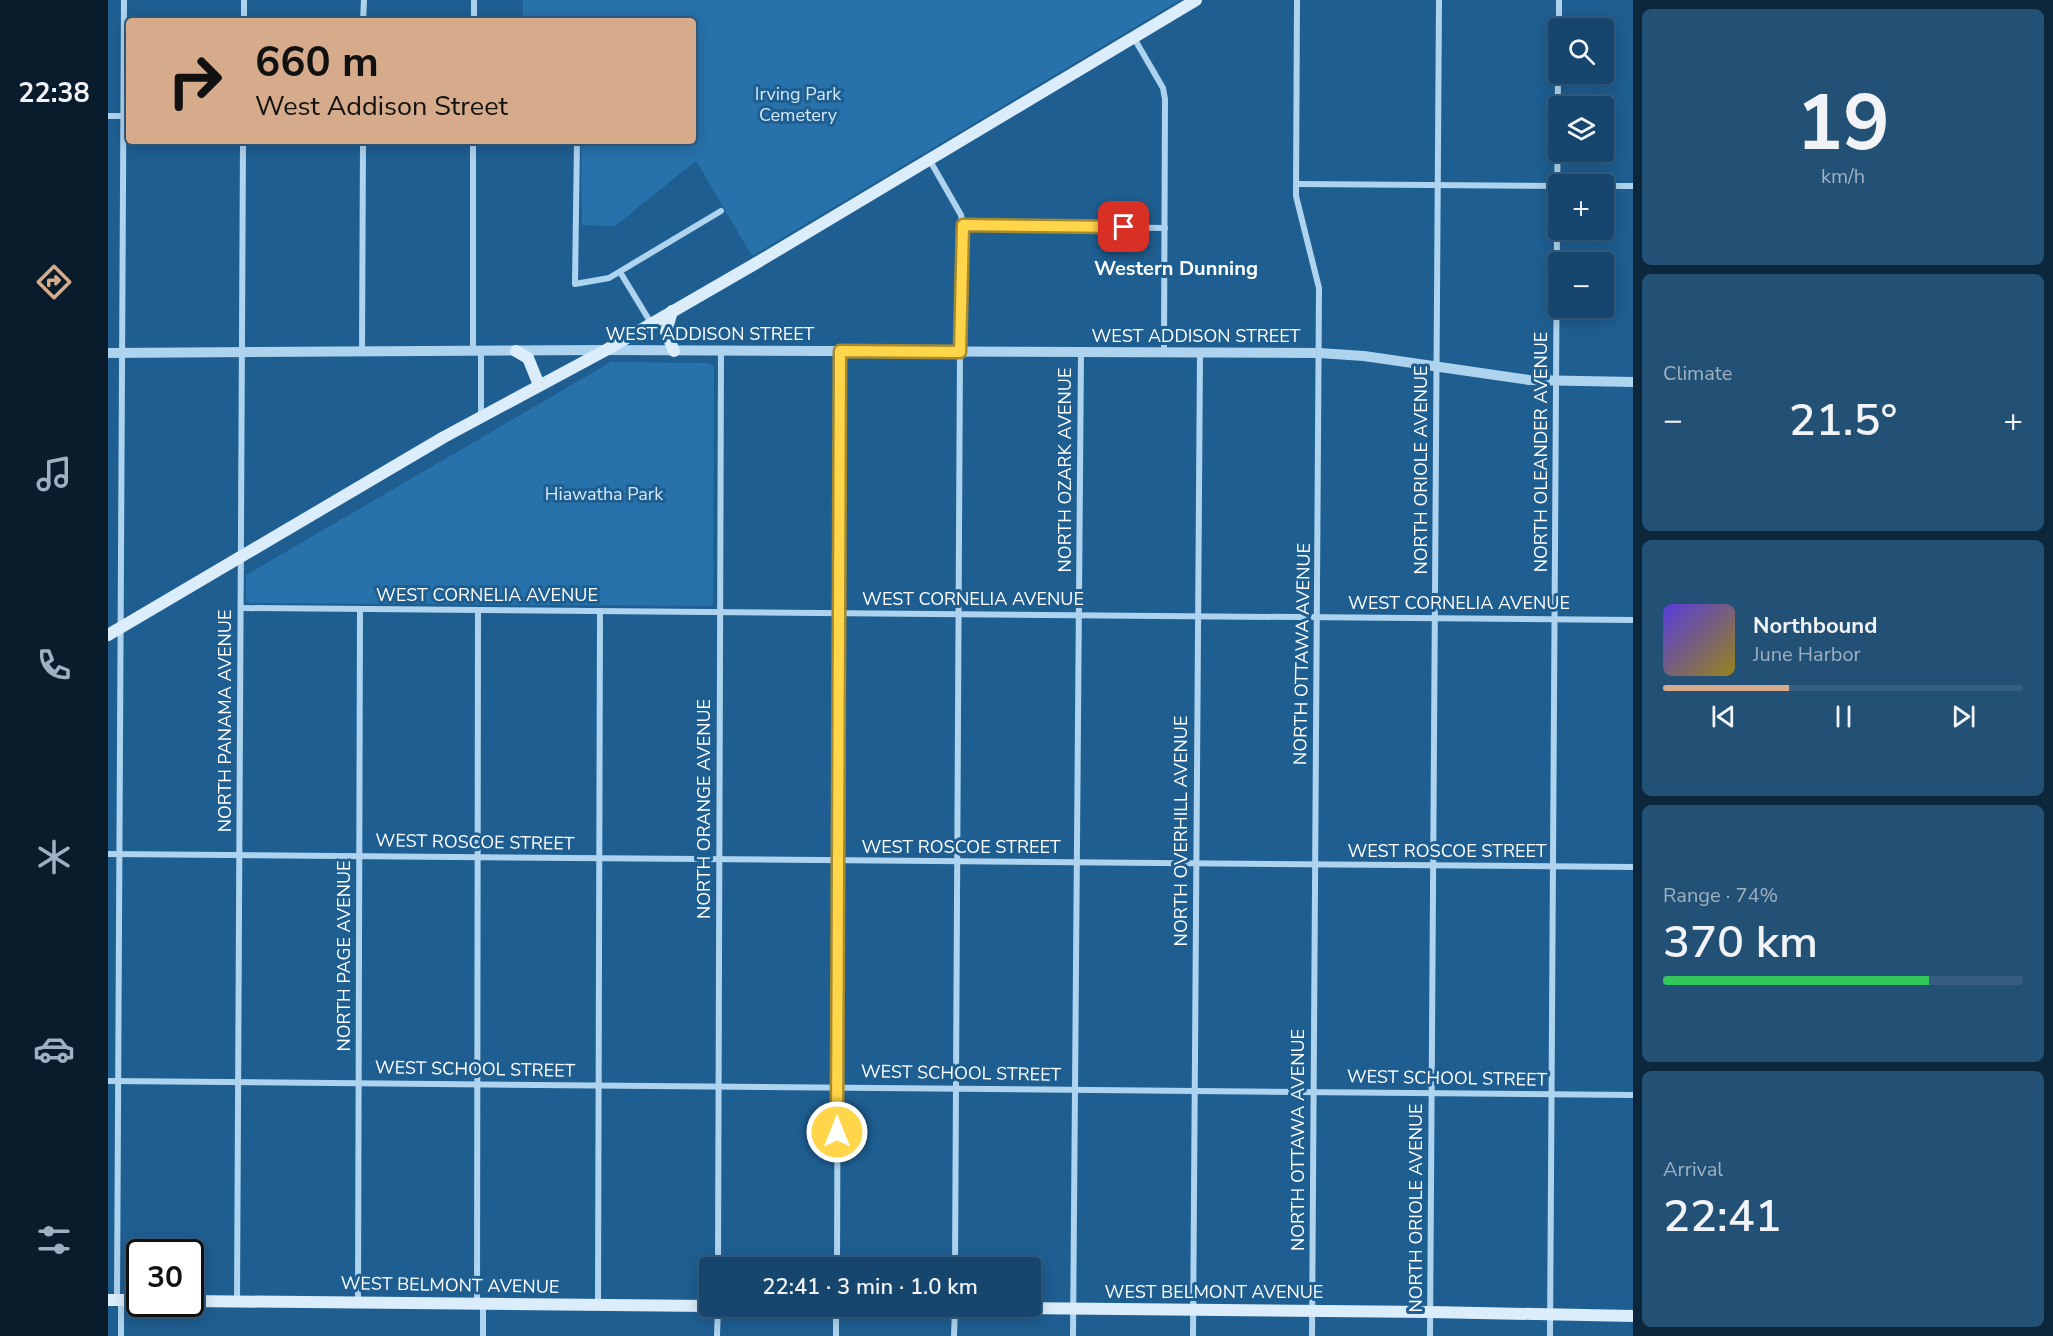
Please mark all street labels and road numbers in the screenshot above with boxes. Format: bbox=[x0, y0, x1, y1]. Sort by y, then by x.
street label: WEST ADDISON STREET bbox=[606, 322, 815, 346]
street label: WEST ADDISON STREET bbox=[1092, 324, 1301, 348]
street label: NORTH OLEANDER AVENUE bbox=[1529, 332, 1553, 572]
street label: NORTH ORIOLE AVENUE bbox=[1409, 365, 1433, 575]
street label: NORTH OZARK AVENUE bbox=[1053, 368, 1077, 572]
street label: NORTH OTTAWA AVENUE bbox=[1288, 543, 1316, 765]
street label: WEST CORNELIA AVENUE bbox=[376, 583, 598, 607]
street label: WEST CORNELIA AVENUE bbox=[862, 587, 1084, 611]
street label: WEST CORNELIA AVENUE bbox=[1348, 591, 1570, 615]
street label: NORTH PANAMA AVENUE bbox=[213, 610, 237, 832]
street label: NORTH ORANGE AVENUE bbox=[692, 699, 716, 919]
street label: NORTH OVERHILL AVENUE bbox=[1169, 716, 1193, 946]
street label: WEST ROSCOE STREET bbox=[375, 828, 575, 856]
street label: WEST ROSCOE STREET bbox=[861, 835, 1061, 859]
street label: WEST ROSCOE STREET bbox=[1347, 839, 1547, 863]
street label: NORTH PAGE AVENUE bbox=[332, 860, 356, 1052]
street label: NORTH OTTAWA AVENUE bbox=[1286, 1029, 1310, 1251]
street label: WEST SCHOOL STREET bbox=[375, 1055, 576, 1083]
street label: WEST SCHOOL STREET bbox=[861, 1059, 1062, 1087]
street label: WEST SCHOOL STREET bbox=[1347, 1064, 1548, 1092]
street label: NORTH ORIOLE AVENUE bbox=[1404, 1103, 1428, 1313]
street label: WEST BELMONT AVENUE bbox=[340, 1271, 560, 1299]
street label: WEST BELMONT AVENUE bbox=[1105, 1280, 1323, 1304]

